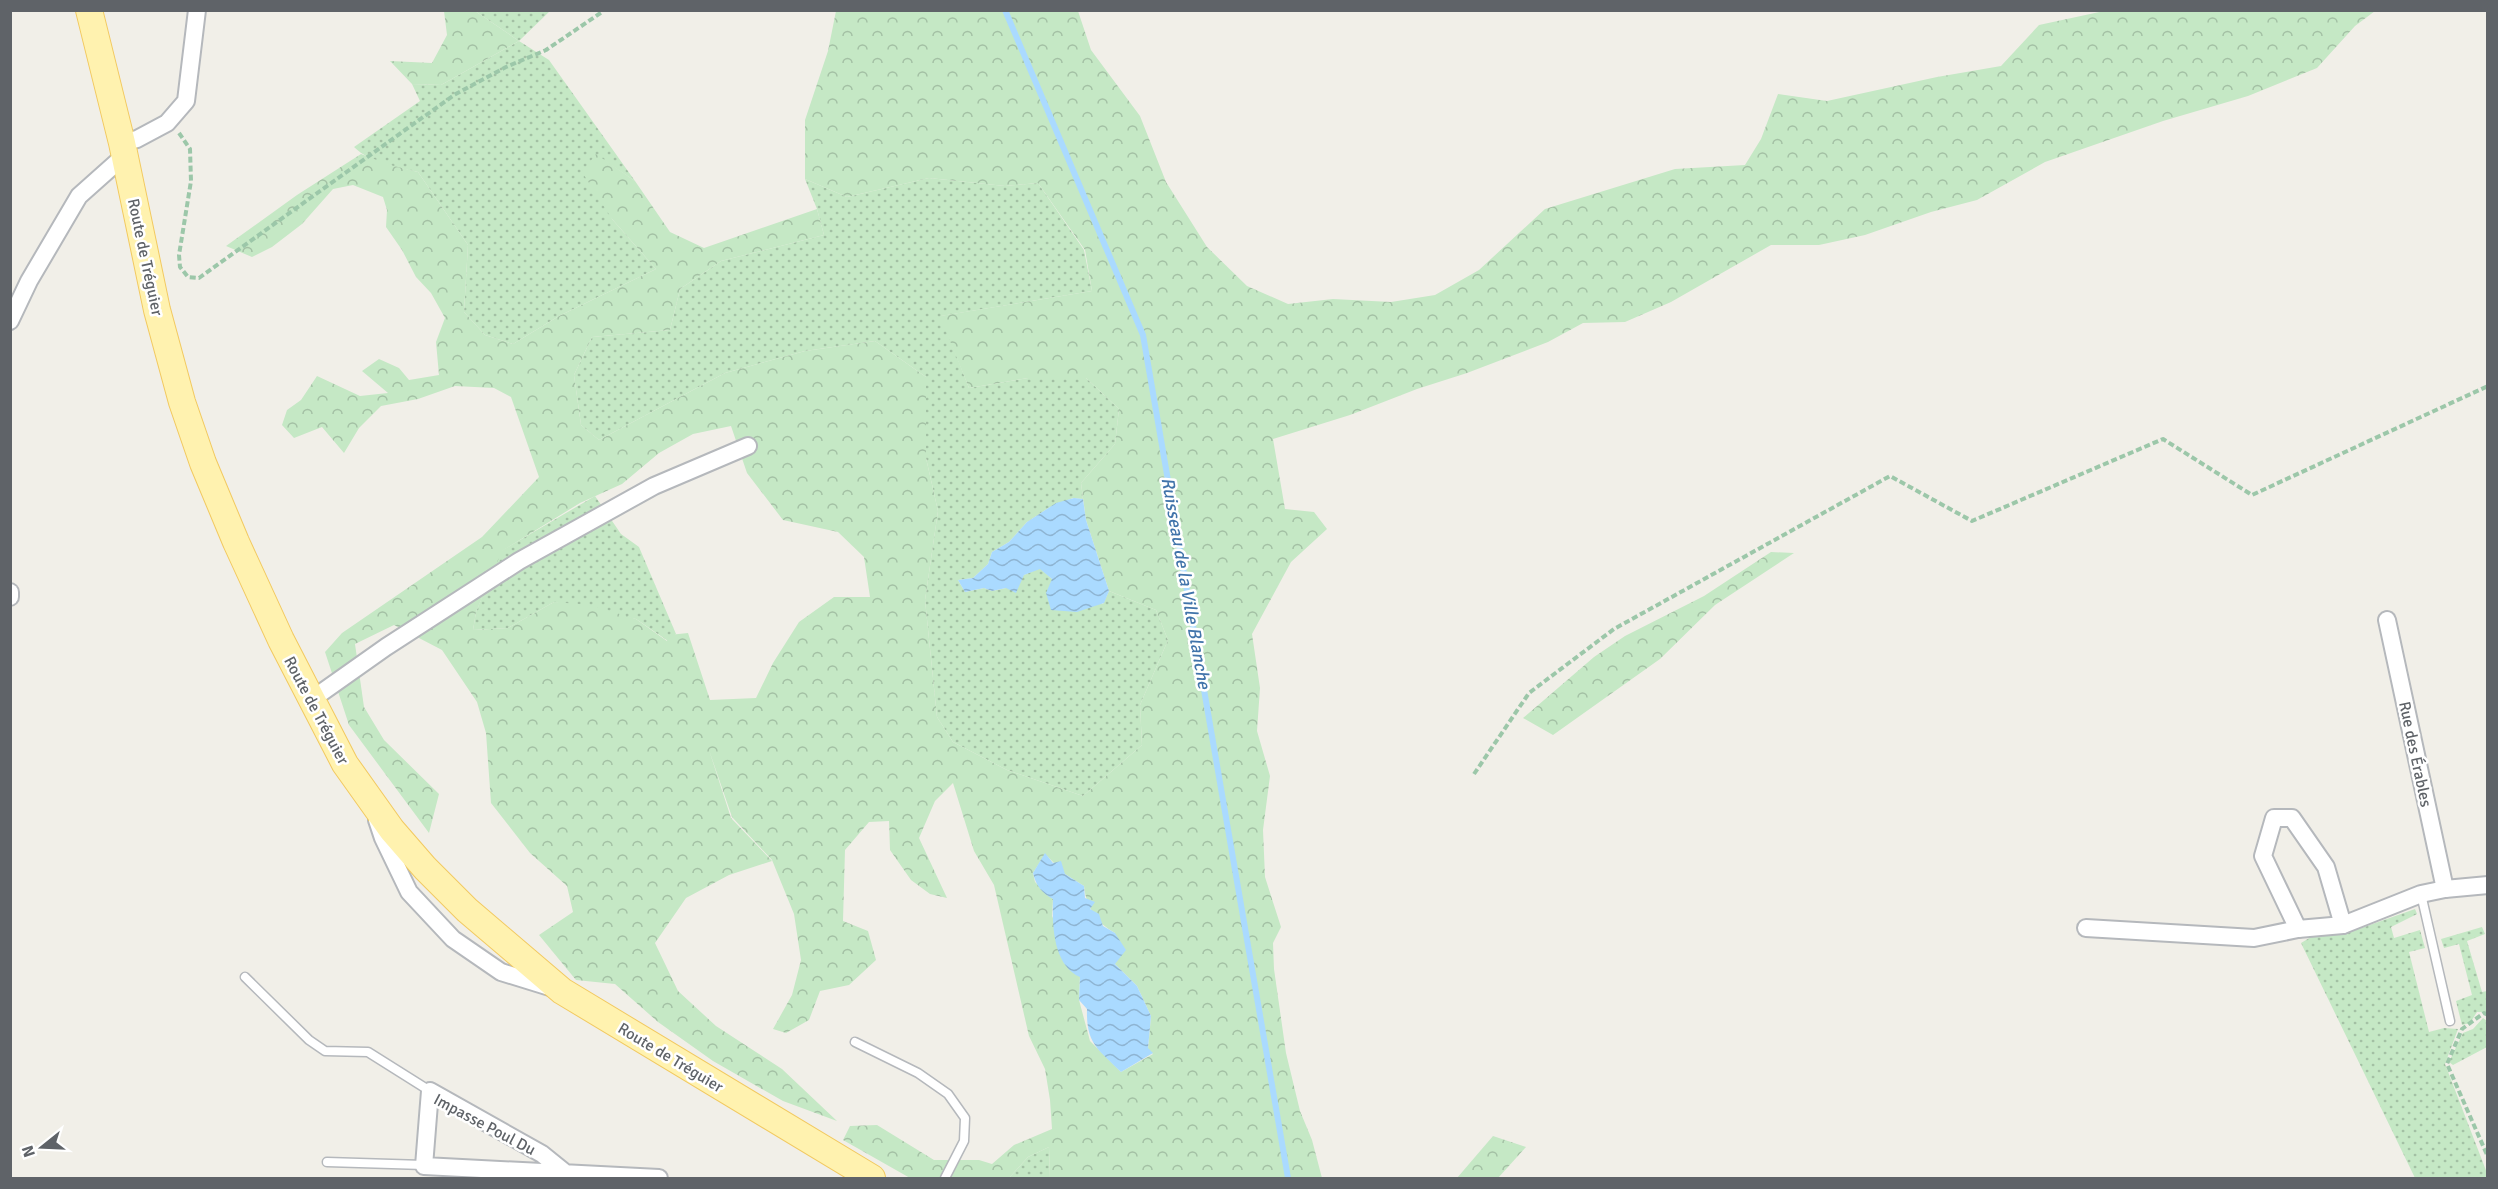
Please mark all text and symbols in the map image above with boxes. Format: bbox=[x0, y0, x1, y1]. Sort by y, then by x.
street label: Route de Tréguier bbox=[123, 197, 167, 318]
water label: Ruisseau de la Ville Blanche bbox=[1157, 475, 1216, 692]
street label: Route de Tréguier bbox=[279, 653, 353, 768]
street label: Rue des Érables bbox=[2394, 700, 2436, 809]
street label: Route de Tréguier bbox=[614, 1019, 727, 1097]
street label: Impasse Poul Du bbox=[430, 1090, 539, 1160]
north arrow bbox=[12, 1117, 72, 1177]
text: N bbox=[17, 1143, 40, 1160]

